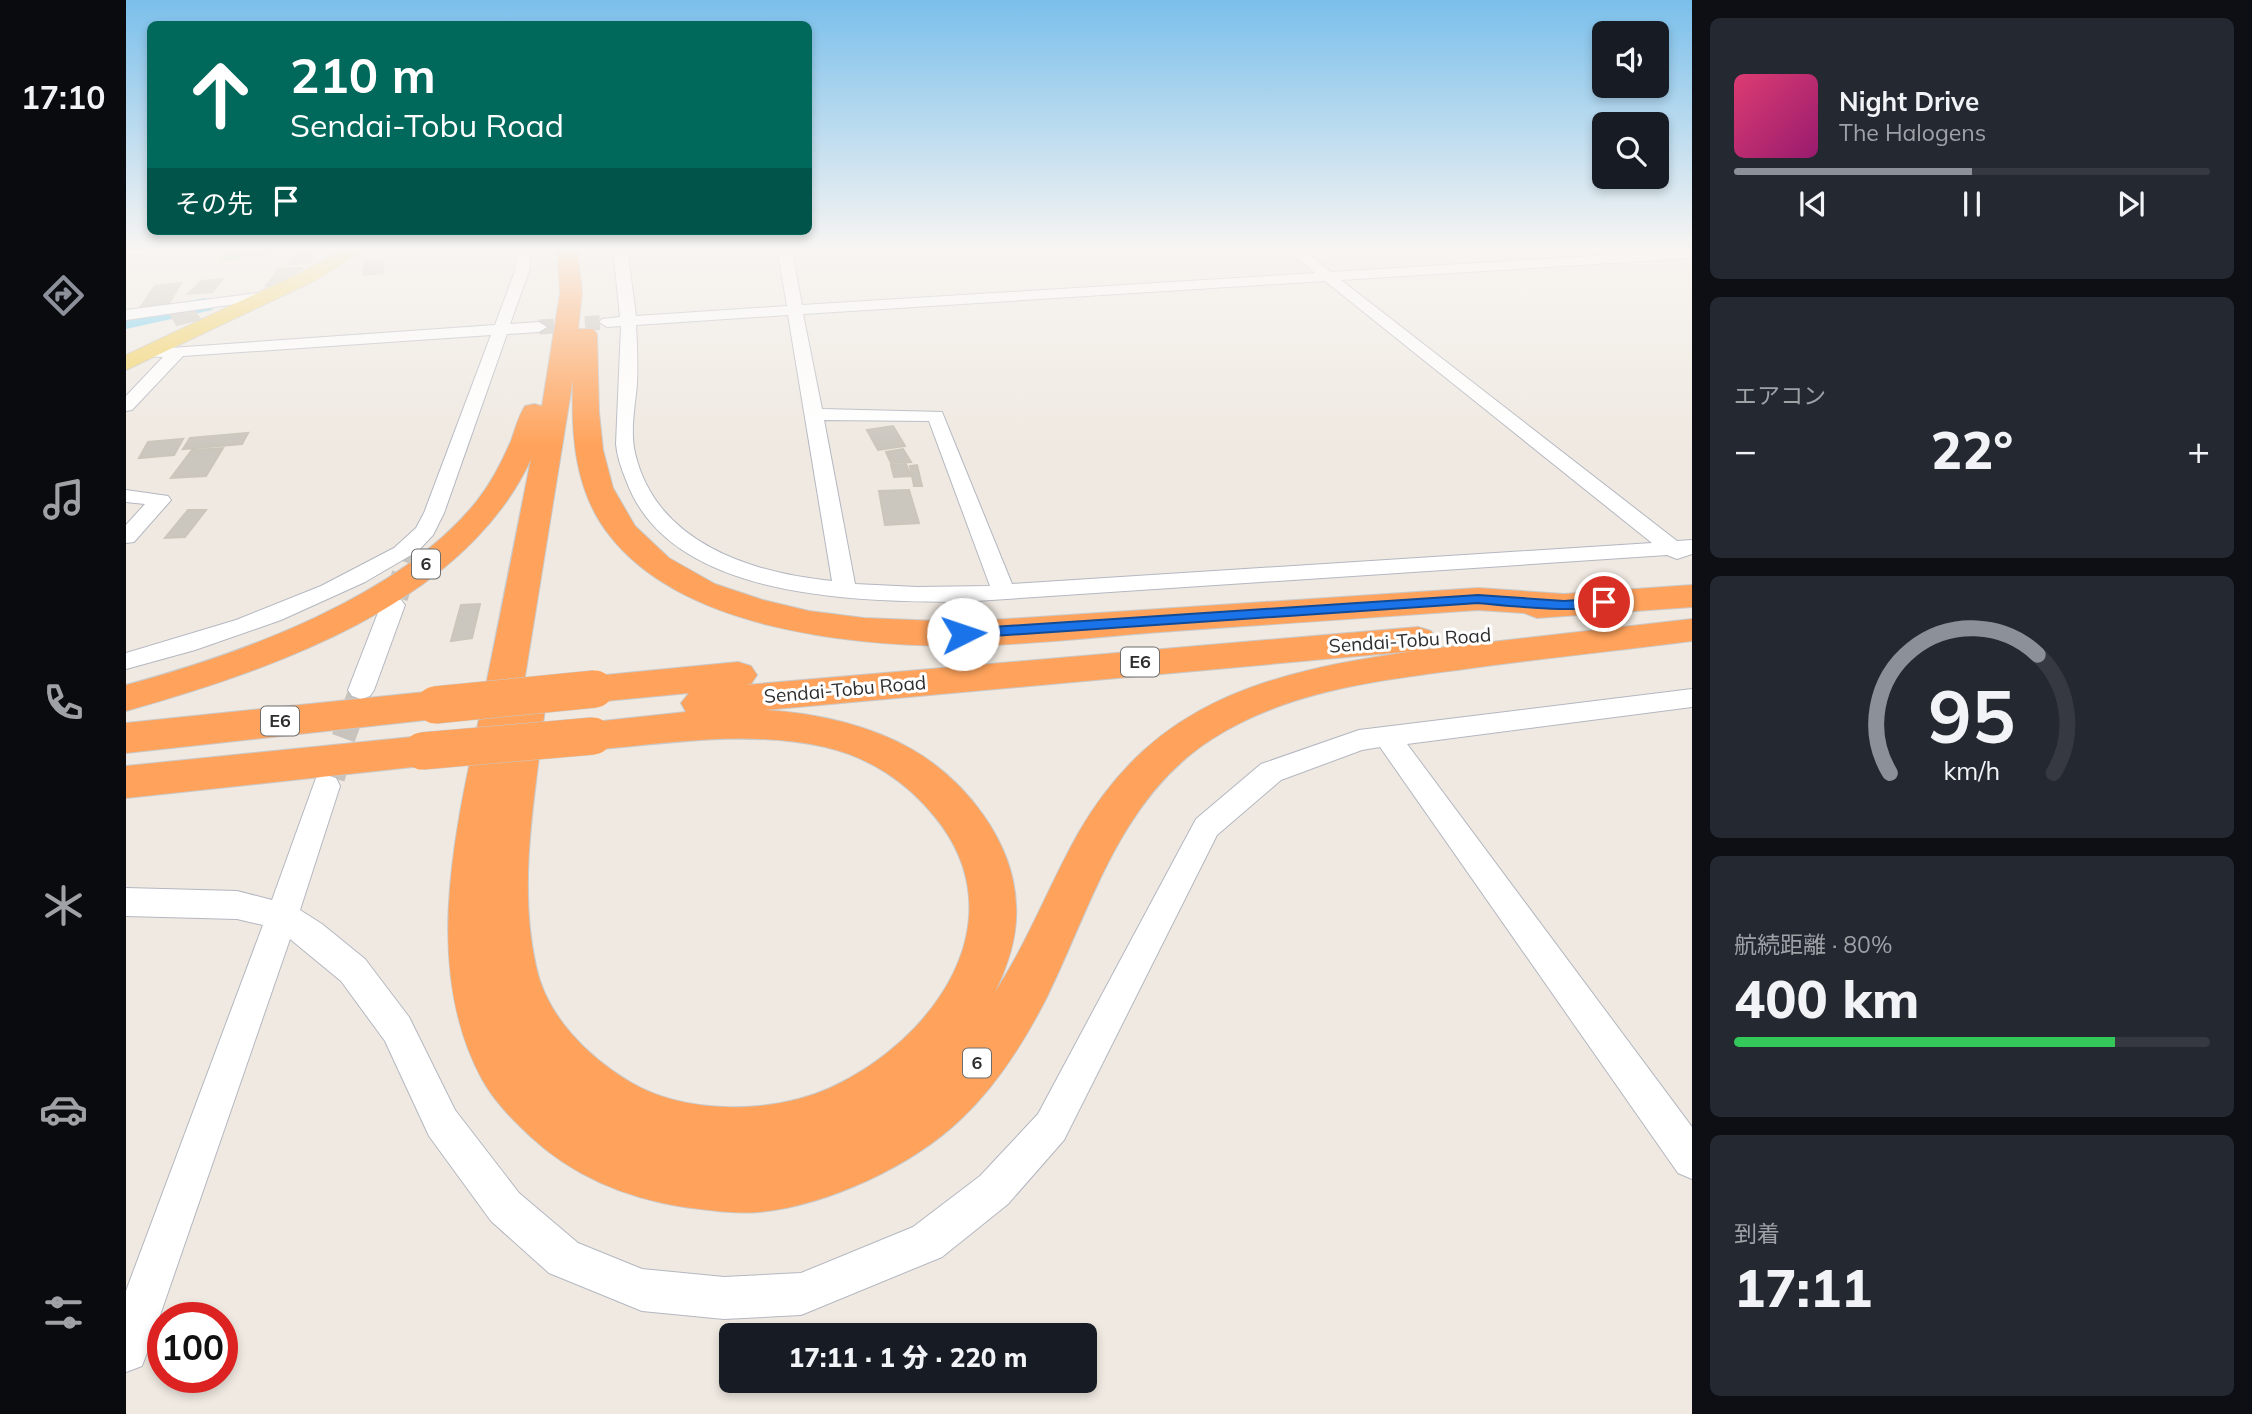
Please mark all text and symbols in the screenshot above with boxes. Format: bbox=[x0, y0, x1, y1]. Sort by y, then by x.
map controls bbox=[1592, 21, 1669, 189]
button: sound bbox=[1592, 21, 1669, 98]
text: 210 m bbox=[290, 44, 436, 105]
icon: ahead bbox=[175, 49, 266, 140]
text: 17:10 bbox=[21, 77, 105, 117]
text: Night Drive bbox=[1839, 85, 1979, 118]
text: Sendai-Tobu Road bbox=[290, 105, 564, 145]
button: search bbox=[1592, 112, 1669, 189]
text: The Halogens bbox=[1839, 118, 1986, 147]
icon: arrive bbox=[267, 182, 305, 220]
icon: previous bbox=[1794, 185, 1832, 223]
icon: pause bbox=[1953, 185, 1991, 223]
icon: next bbox=[2112, 185, 2150, 223]
text: その先 bbox=[175, 187, 253, 220]
icon: directions bbox=[39, 271, 88, 320]
text: エアコン bbox=[1734, 381, 1826, 410]
text: 22° bbox=[1931, 417, 2013, 482]
text: − bbox=[1734, 426, 1757, 474]
text: + bbox=[2187, 426, 2210, 474]
icon: music bbox=[39, 475, 88, 524]
road number: 6 bbox=[412, 550, 440, 578]
pin bbox=[1574, 572, 1634, 632]
icon: arrive bbox=[1585, 583, 1623, 621]
position arrow bbox=[926, 597, 1000, 671]
street label: Sendai-Tobu Road bbox=[1328, 622, 1492, 658]
road number: E6 bbox=[1121, 648, 1159, 676]
street label: Sendai-Tobu Road bbox=[763, 670, 927, 708]
text: 95 bbox=[1928, 670, 2016, 761]
icon: phone bbox=[39, 678, 88, 727]
road number: E6 bbox=[261, 706, 299, 736]
text: km/h bbox=[1944, 755, 2000, 786]
icon: climate bbox=[39, 881, 88, 930]
text: 航続距離 · 80% bbox=[1734, 930, 1892, 959]
text: 400 km bbox=[1734, 966, 1919, 1031]
road number: 6 bbox=[963, 1048, 991, 1078]
icon: car bbox=[39, 1085, 88, 1134]
text: 到着 bbox=[1734, 1219, 1780, 1248]
text: 17:11 bbox=[1734, 1255, 1872, 1320]
icon: filters bbox=[39, 1288, 88, 1337]
speed limit sign: 100 bbox=[147, 1302, 238, 1393]
text: 17:11 · 1 分 · 220 m bbox=[789, 1341, 1027, 1374]

